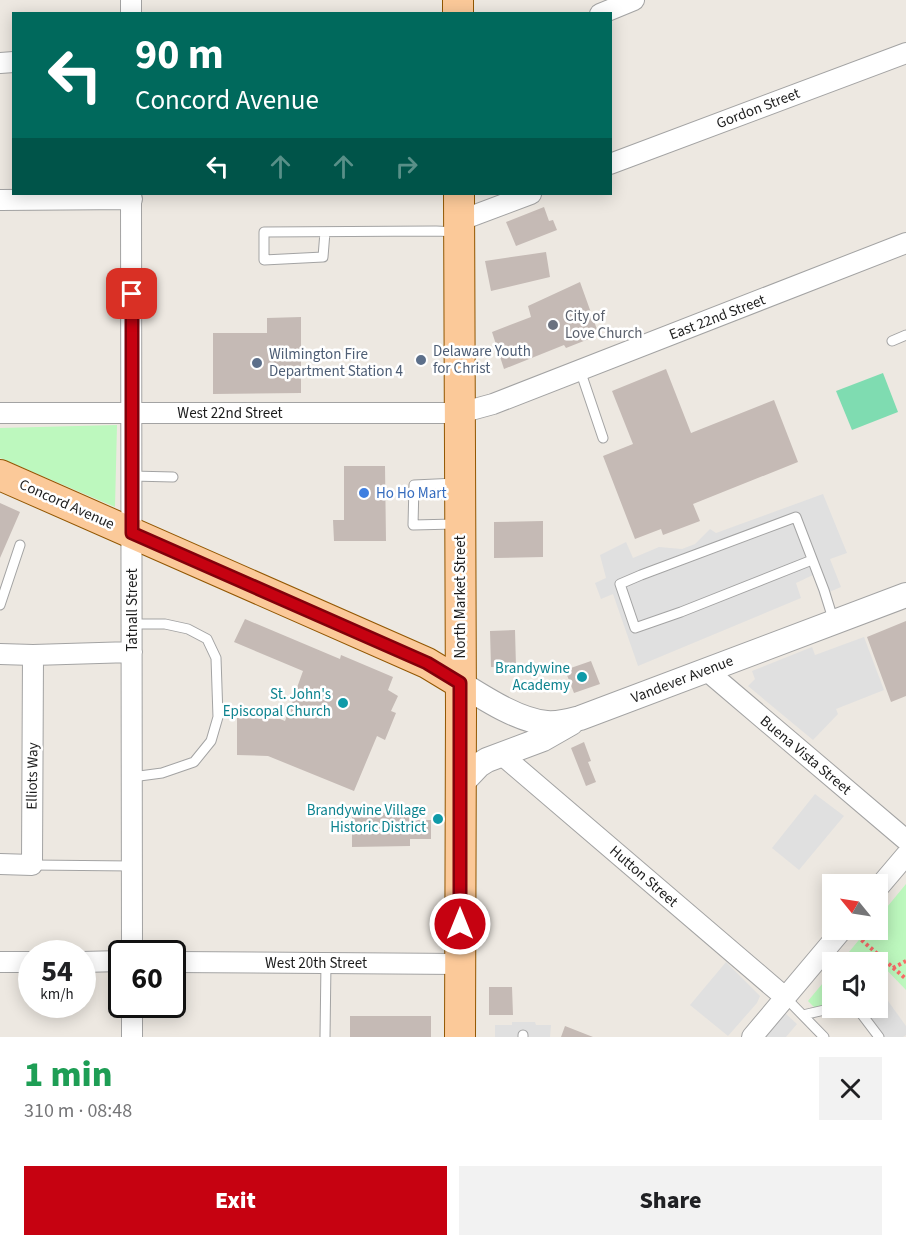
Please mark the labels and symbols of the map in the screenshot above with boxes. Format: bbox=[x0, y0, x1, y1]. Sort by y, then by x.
street label: Gordon Street bbox=[713, 83, 803, 134]
pin bbox=[106, 268, 157, 319]
street label: East 22nd Street bbox=[666, 289, 768, 345]
place label: City of Love Church bbox=[565, 306, 643, 344]
marker: City of Love Church bbox=[546, 318, 560, 332]
place label: Delaware Youth for Christ bbox=[433, 341, 531, 379]
place label: Wilmington Fire Department Station 4 bbox=[269, 344, 404, 382]
marker: Delaware Youth for Christ bbox=[414, 353, 428, 367]
marker: Wilmington Fire Department Station 4 bbox=[250, 356, 264, 370]
street label: West 22nd Street bbox=[177, 403, 283, 424]
street label: Concord Avenue bbox=[16, 474, 118, 535]
place label: Ho Ho Mart bbox=[376, 483, 447, 504]
marker: Ho Ho Mart bbox=[357, 486, 371, 500]
street label: North Market Street bbox=[450, 535, 471, 659]
street label: Tatnall Street bbox=[122, 568, 143, 652]
street label: Vandever Avenue bbox=[628, 650, 736, 709]
place label: Brandywine Academy bbox=[495, 658, 570, 696]
marker: Brandywine Academy bbox=[575, 670, 589, 684]
place label: St. John's Episcopal Church bbox=[223, 684, 331, 722]
marker: St. John's Episcopal Church bbox=[336, 696, 350, 710]
street label: Buena Vista Street bbox=[755, 711, 856, 800]
street label: Elliots Way bbox=[21, 742, 44, 810]
place label: Brandywine Village Historic District bbox=[307, 800, 426, 838]
marker: Brandywine Village Historic District bbox=[431, 812, 445, 826]
street label: Hutton Street bbox=[605, 841, 682, 912]
north arrow bbox=[822, 874, 888, 940]
position arrow bbox=[428, 892, 492, 956]
speed limit sign: 60 bbox=[108, 940, 186, 1018]
street label: West 20th Street bbox=[265, 953, 367, 974]

